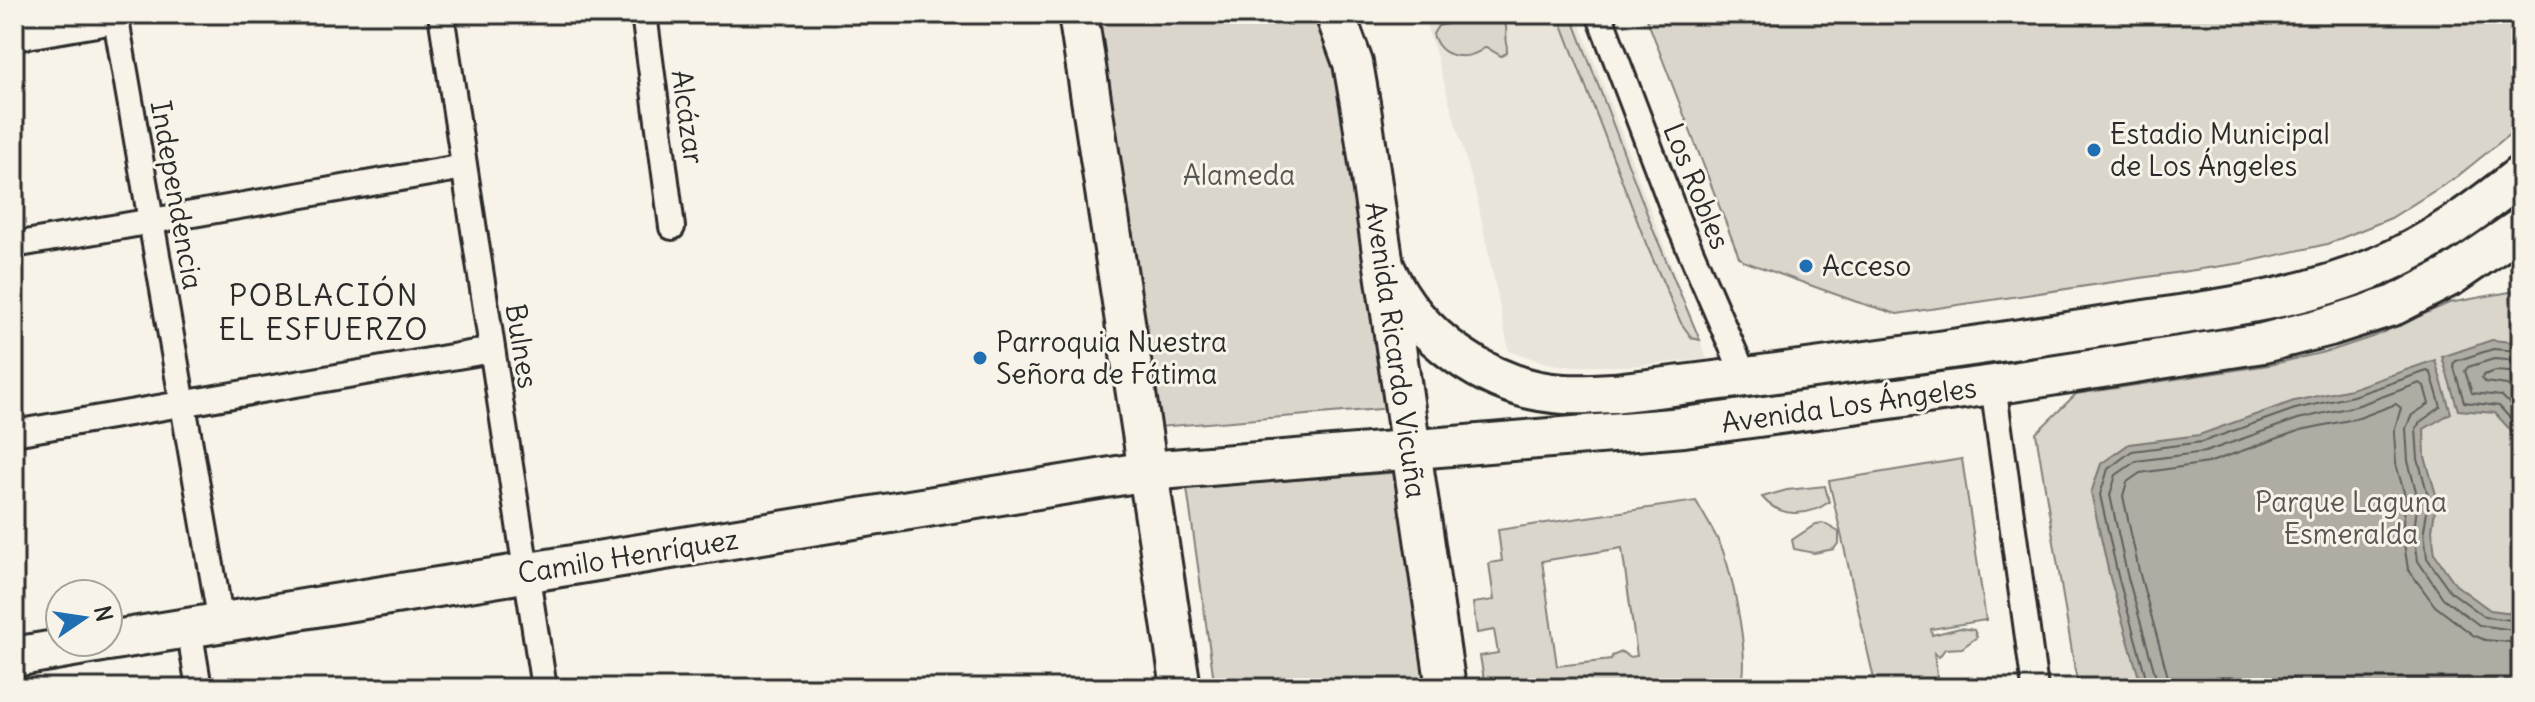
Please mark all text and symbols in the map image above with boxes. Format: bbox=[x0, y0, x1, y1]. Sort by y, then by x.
street label: Alcázar bbox=[664, 68, 712, 166]
street label: Independencia bbox=[143, 98, 211, 292]
place label: Estadio Municipal de Los Ángeles bbox=[2110, 116, 2330, 184]
street label: Los Robles bbox=[1655, 118, 1739, 254]
marker: Estadio Municipal de Los Ángeles bbox=[2085, 141, 2103, 159]
park label: Alameda bbox=[1183, 157, 1295, 193]
street label: Avenida Ricardo Vicuña bbox=[1357, 200, 1435, 500]
place label: Acceso bbox=[1822, 248, 1911, 284]
marker: Acceso bbox=[1797, 257, 1815, 275]
district label: POBLACIÓN EL ESFUERZO bbox=[218, 275, 430, 348]
street label: Bulnes bbox=[498, 301, 546, 391]
place label: Parroquia Nuestra Señora de Fátima bbox=[996, 324, 1227, 392]
marker: Parroquia Nuestra Señora de Fátima bbox=[971, 349, 989, 367]
street label: Avenida Los Ángeles bbox=[1719, 368, 1979, 441]
park label: Parque Laguna Esmeralda bbox=[2255, 484, 2447, 552]
street label: Camilo Henríquez bbox=[515, 521, 741, 591]
north arrow bbox=[44, 578, 124, 658]
text: N bbox=[88, 603, 119, 624]

